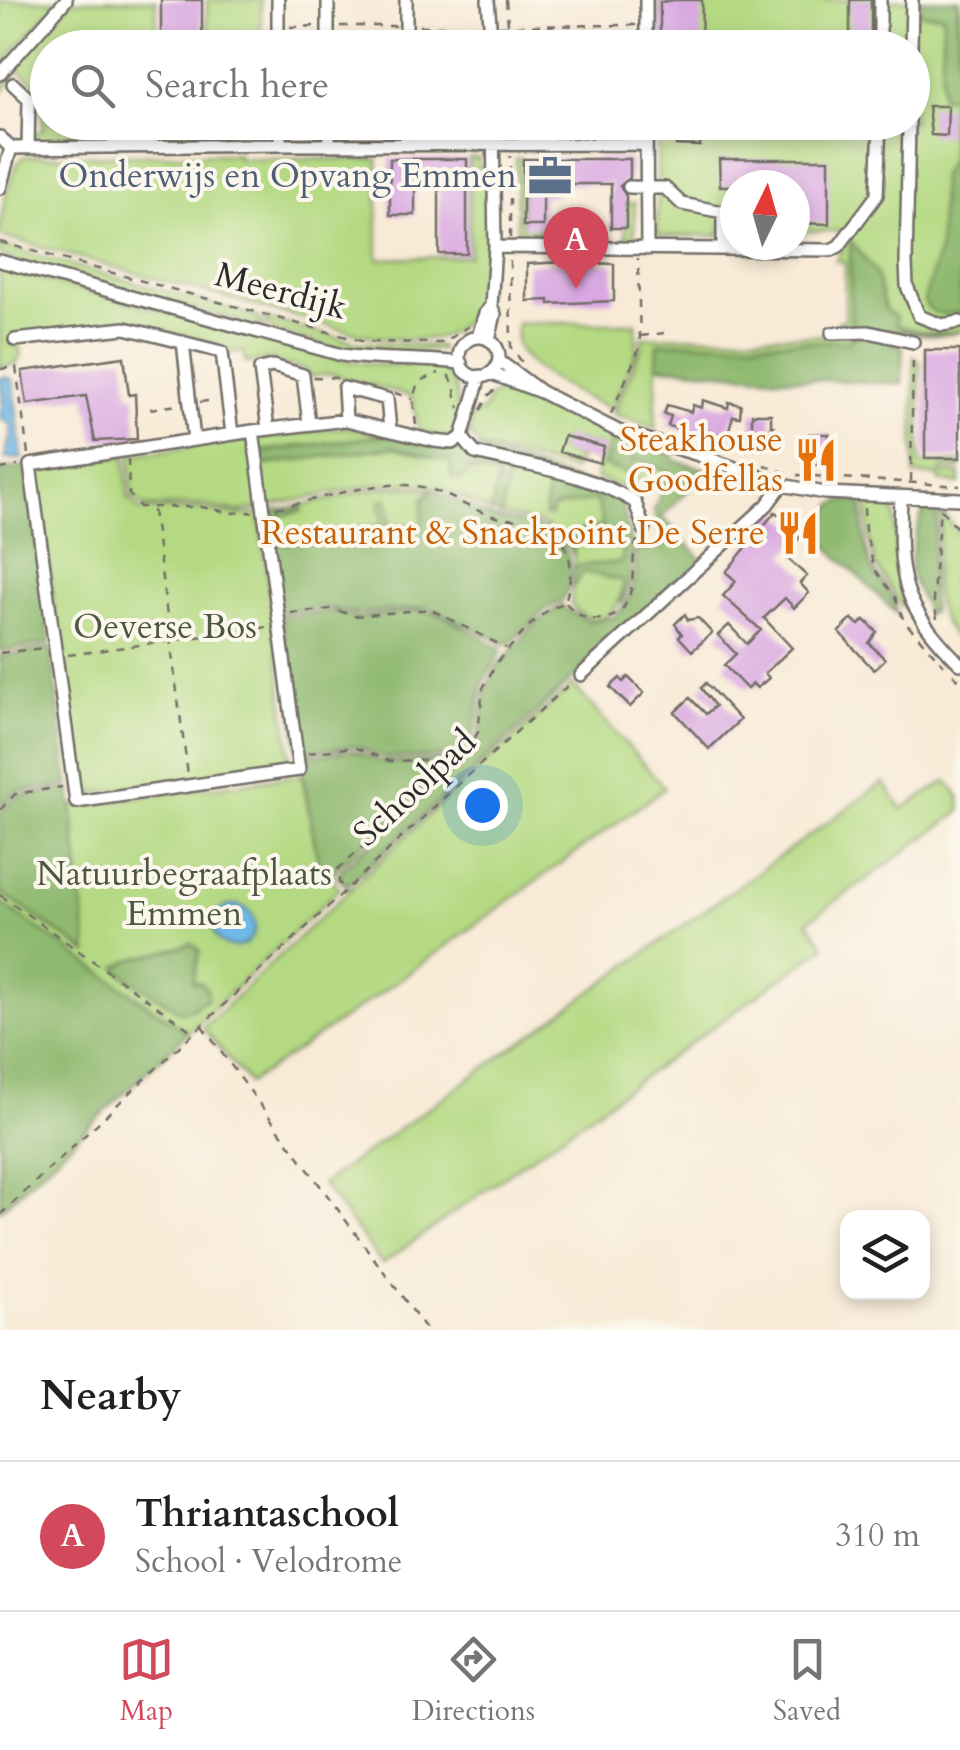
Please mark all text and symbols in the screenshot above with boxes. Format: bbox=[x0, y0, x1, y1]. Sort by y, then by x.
search box bbox=[30, 30, 930, 140]
icon: search bbox=[65, 58, 120, 113]
text: Search here bbox=[145, 59, 329, 111]
place label: Onderwijs en Opvang Emmen bbox=[58, 152, 517, 200]
office icon: Onderwijs en Opvang Emmen bbox=[526, 152, 574, 200]
north arrow bbox=[720, 170, 810, 260]
pin: A bbox=[544, 206, 608, 289]
street label: Meerdijk bbox=[210, 250, 352, 332]
place label: Steakhouse Goodfellas bbox=[620, 416, 783, 504]
restaurant icon: Steakhouse Goodfellas bbox=[792, 436, 840, 484]
place label: Restaurant & Snackpoint De Serre bbox=[261, 509, 765, 557]
restaurant icon: Restaurant & Snackpoint De Serre bbox=[774, 509, 822, 557]
park label: Oeverse Bos bbox=[73, 603, 257, 651]
street label: Schoolpad bbox=[343, 718, 487, 857]
your location bbox=[457, 780, 508, 831]
park label: Natuurbegraafplaats Emmen bbox=[36, 850, 332, 938]
map controls bbox=[840, 1210, 930, 1300]
button: layers bbox=[840, 1210, 930, 1300]
text: Nearby bbox=[40, 1367, 182, 1424]
text: Thriantaschool bbox=[135, 1488, 399, 1540]
text: A bbox=[60, 1514, 85, 1558]
text: 310 m bbox=[835, 1514, 920, 1558]
text: School · Velodrome bbox=[135, 1540, 402, 1584]
tab: Map bbox=[119, 1632, 174, 1730]
tab: Directions bbox=[412, 1632, 535, 1730]
tab: Saved bbox=[773, 1632, 841, 1730]

